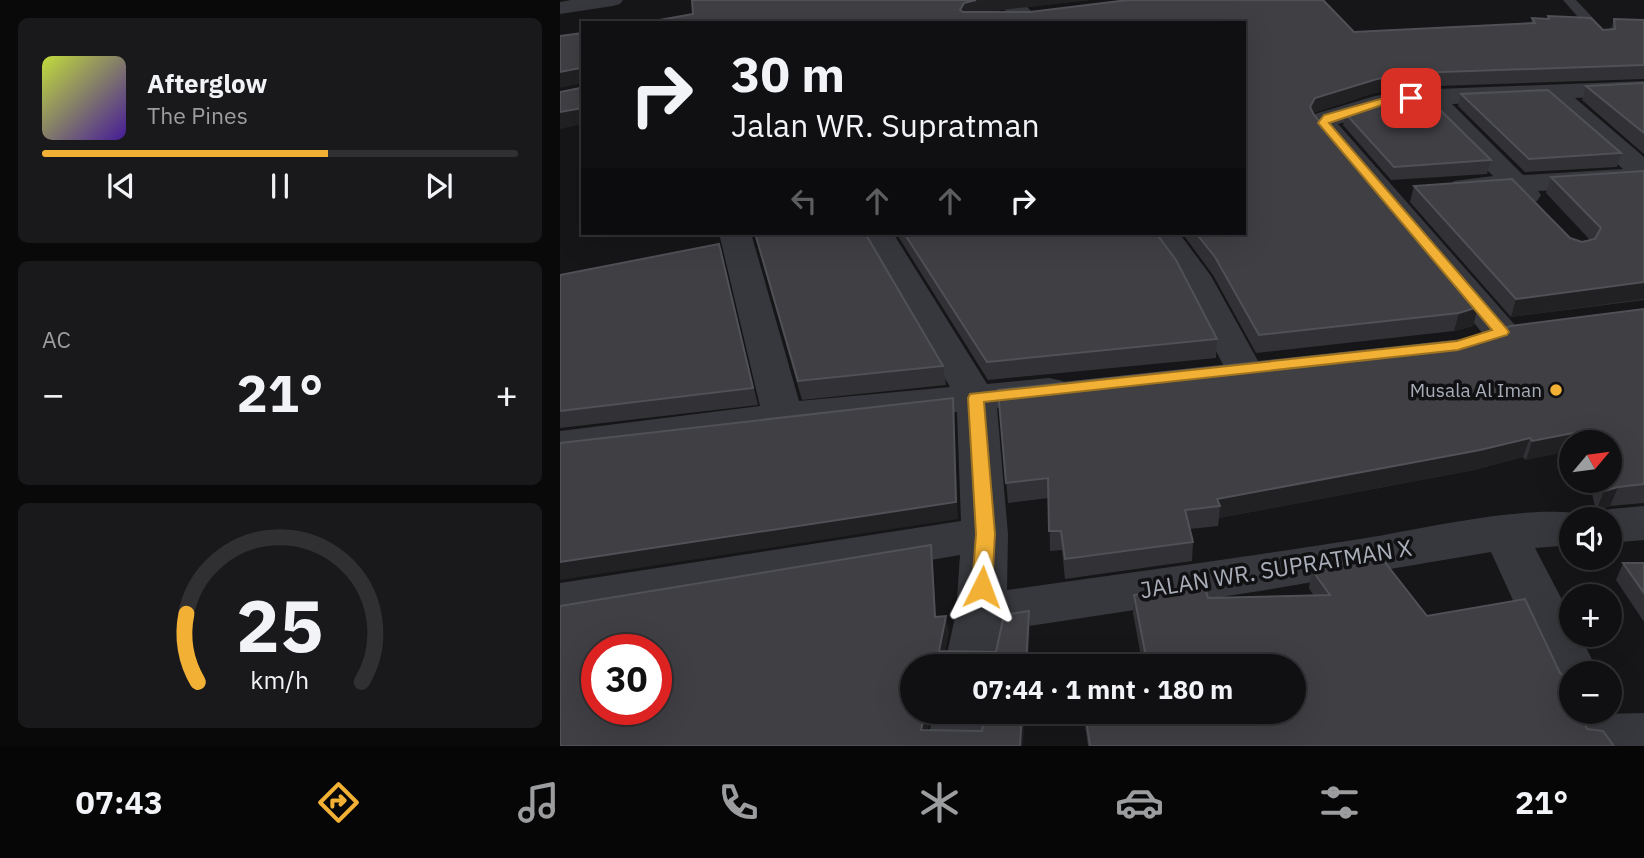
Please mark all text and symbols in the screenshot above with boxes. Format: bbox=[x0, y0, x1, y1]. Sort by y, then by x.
text: 30 m bbox=[731, 42, 845, 105]
icon: right bbox=[616, 49, 707, 140]
text: Afterglow bbox=[147, 66, 267, 100]
pin bbox=[1381, 68, 1441, 128]
icon: arrive bbox=[1392, 79, 1430, 117]
text: The Pines bbox=[147, 100, 248, 130]
text: Jalan WR. Supratman bbox=[731, 104, 1040, 146]
icon: previous bbox=[102, 167, 140, 205]
icon: pause bbox=[261, 167, 299, 205]
icon: next bbox=[420, 167, 458, 205]
icon: left bbox=[785, 182, 823, 220]
icon: ahead bbox=[858, 182, 896, 220]
icon: ahead bbox=[931, 182, 969, 220]
icon: right bbox=[1004, 182, 1042, 220]
text: AC bbox=[42, 324, 71, 354]
text: 21° bbox=[237, 359, 323, 426]
text: − bbox=[42, 369, 65, 418]
text: + bbox=[495, 369, 518, 418]
place label: Musala Al Iman bbox=[1410, 378, 1542, 402]
marker: Musala Al Iman bbox=[1548, 382, 1564, 398]
north arrow bbox=[1559, 430, 1622, 494]
map controls bbox=[1559, 430, 1622, 724]
button: sound bbox=[1559, 507, 1622, 570]
street label: JALAN WR. SUPRATMAN X bbox=[1138, 532, 1414, 604]
position arrow bbox=[945, 550, 1019, 624]
text: 25 bbox=[236, 577, 324, 672]
button: + bbox=[1559, 584, 1622, 647]
speed limit sign: 30 bbox=[581, 634, 672, 725]
button: − bbox=[1559, 661, 1622, 724]
text: km/h bbox=[251, 662, 309, 695]
text: 07:44 · 1 mnt · 180 m bbox=[973, 672, 1233, 706]
icon: directions bbox=[314, 778, 363, 827]
icon: music bbox=[514, 778, 563, 827]
icon: phone bbox=[714, 778, 763, 827]
icon: climate bbox=[915, 778, 964, 827]
icon: car bbox=[1115, 778, 1164, 827]
icon: filters bbox=[1315, 778, 1364, 827]
text: 07:43 bbox=[76, 781, 163, 823]
text: 21° bbox=[1515, 781, 1568, 823]

